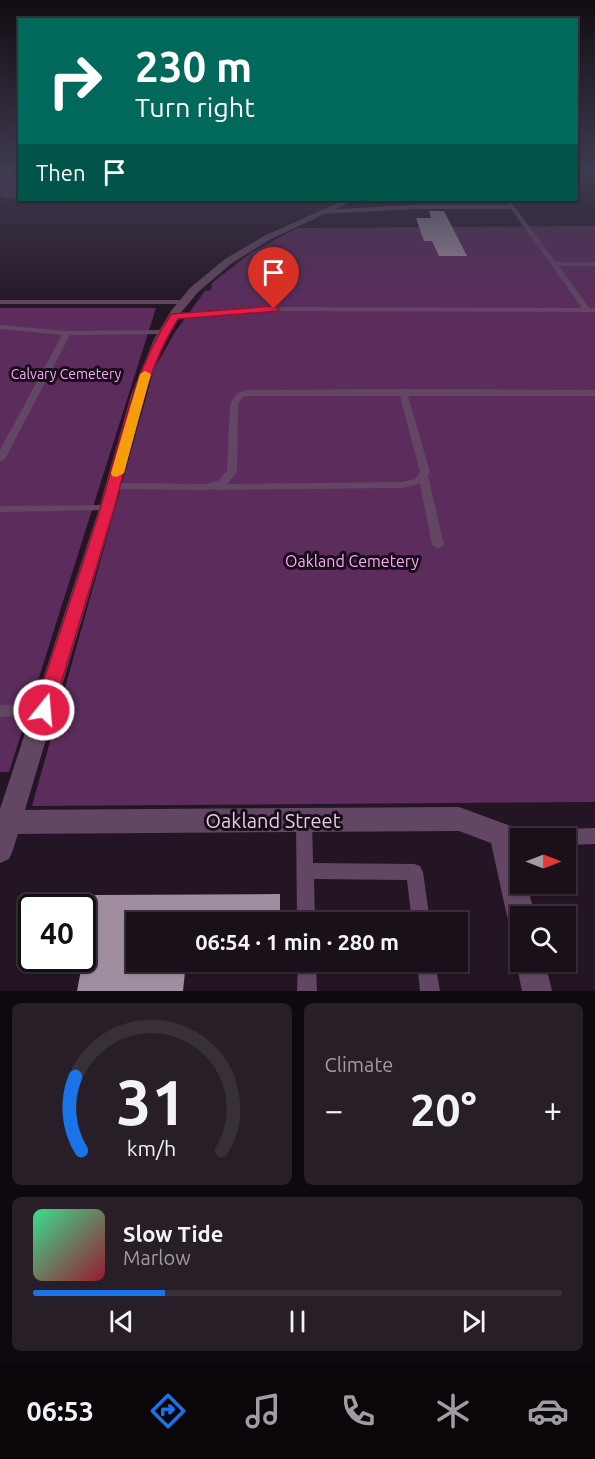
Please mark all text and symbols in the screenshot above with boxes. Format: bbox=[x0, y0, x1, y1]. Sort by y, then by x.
icon: right bbox=[36, 42, 114, 120]
text: 230 m bbox=[135, 43, 252, 90]
text: Turn right bbox=[135, 92, 255, 122]
icon: arrive bbox=[98, 156, 131, 189]
text: Then bbox=[36, 160, 86, 185]
pin bbox=[248, 247, 299, 309]
icon: arrive bbox=[257, 256, 290, 289]
park label: Calvary Cemetery bbox=[11, 366, 122, 382]
park label: Oakland Cemetery bbox=[285, 552, 419, 570]
position arrow bbox=[12, 678, 76, 742]
street label: Oakland Street bbox=[206, 809, 341, 832]
north arrow bbox=[510, 828, 576, 894]
map controls bbox=[510, 828, 576, 972]
speed limit sign: 40 bbox=[18, 894, 96, 972]
button: search bbox=[510, 906, 576, 972]
text: 06:54 · 1 min · 280 m bbox=[195, 929, 399, 954]
text: Climate bbox=[325, 1053, 393, 1076]
text: 31 bbox=[117, 1067, 187, 1137]
text: 20° bbox=[410, 1084, 477, 1135]
text: − bbox=[325, 1091, 343, 1128]
text: + bbox=[543, 1091, 562, 1128]
text: km/h bbox=[127, 1136, 176, 1160]
text: Slow Tide bbox=[123, 1221, 223, 1246]
text: Marlow bbox=[123, 1246, 191, 1269]
icon: previous bbox=[105, 1305, 138, 1338]
icon: pause bbox=[281, 1305, 314, 1338]
icon: next bbox=[457, 1305, 490, 1338]
icon: directions bbox=[147, 1390, 189, 1432]
icon: music bbox=[242, 1390, 284, 1432]
icon: phone bbox=[337, 1390, 379, 1432]
icon: climate bbox=[432, 1390, 474, 1432]
icon: car bbox=[527, 1390, 569, 1432]
text: 06:53 bbox=[26, 1396, 94, 1426]

